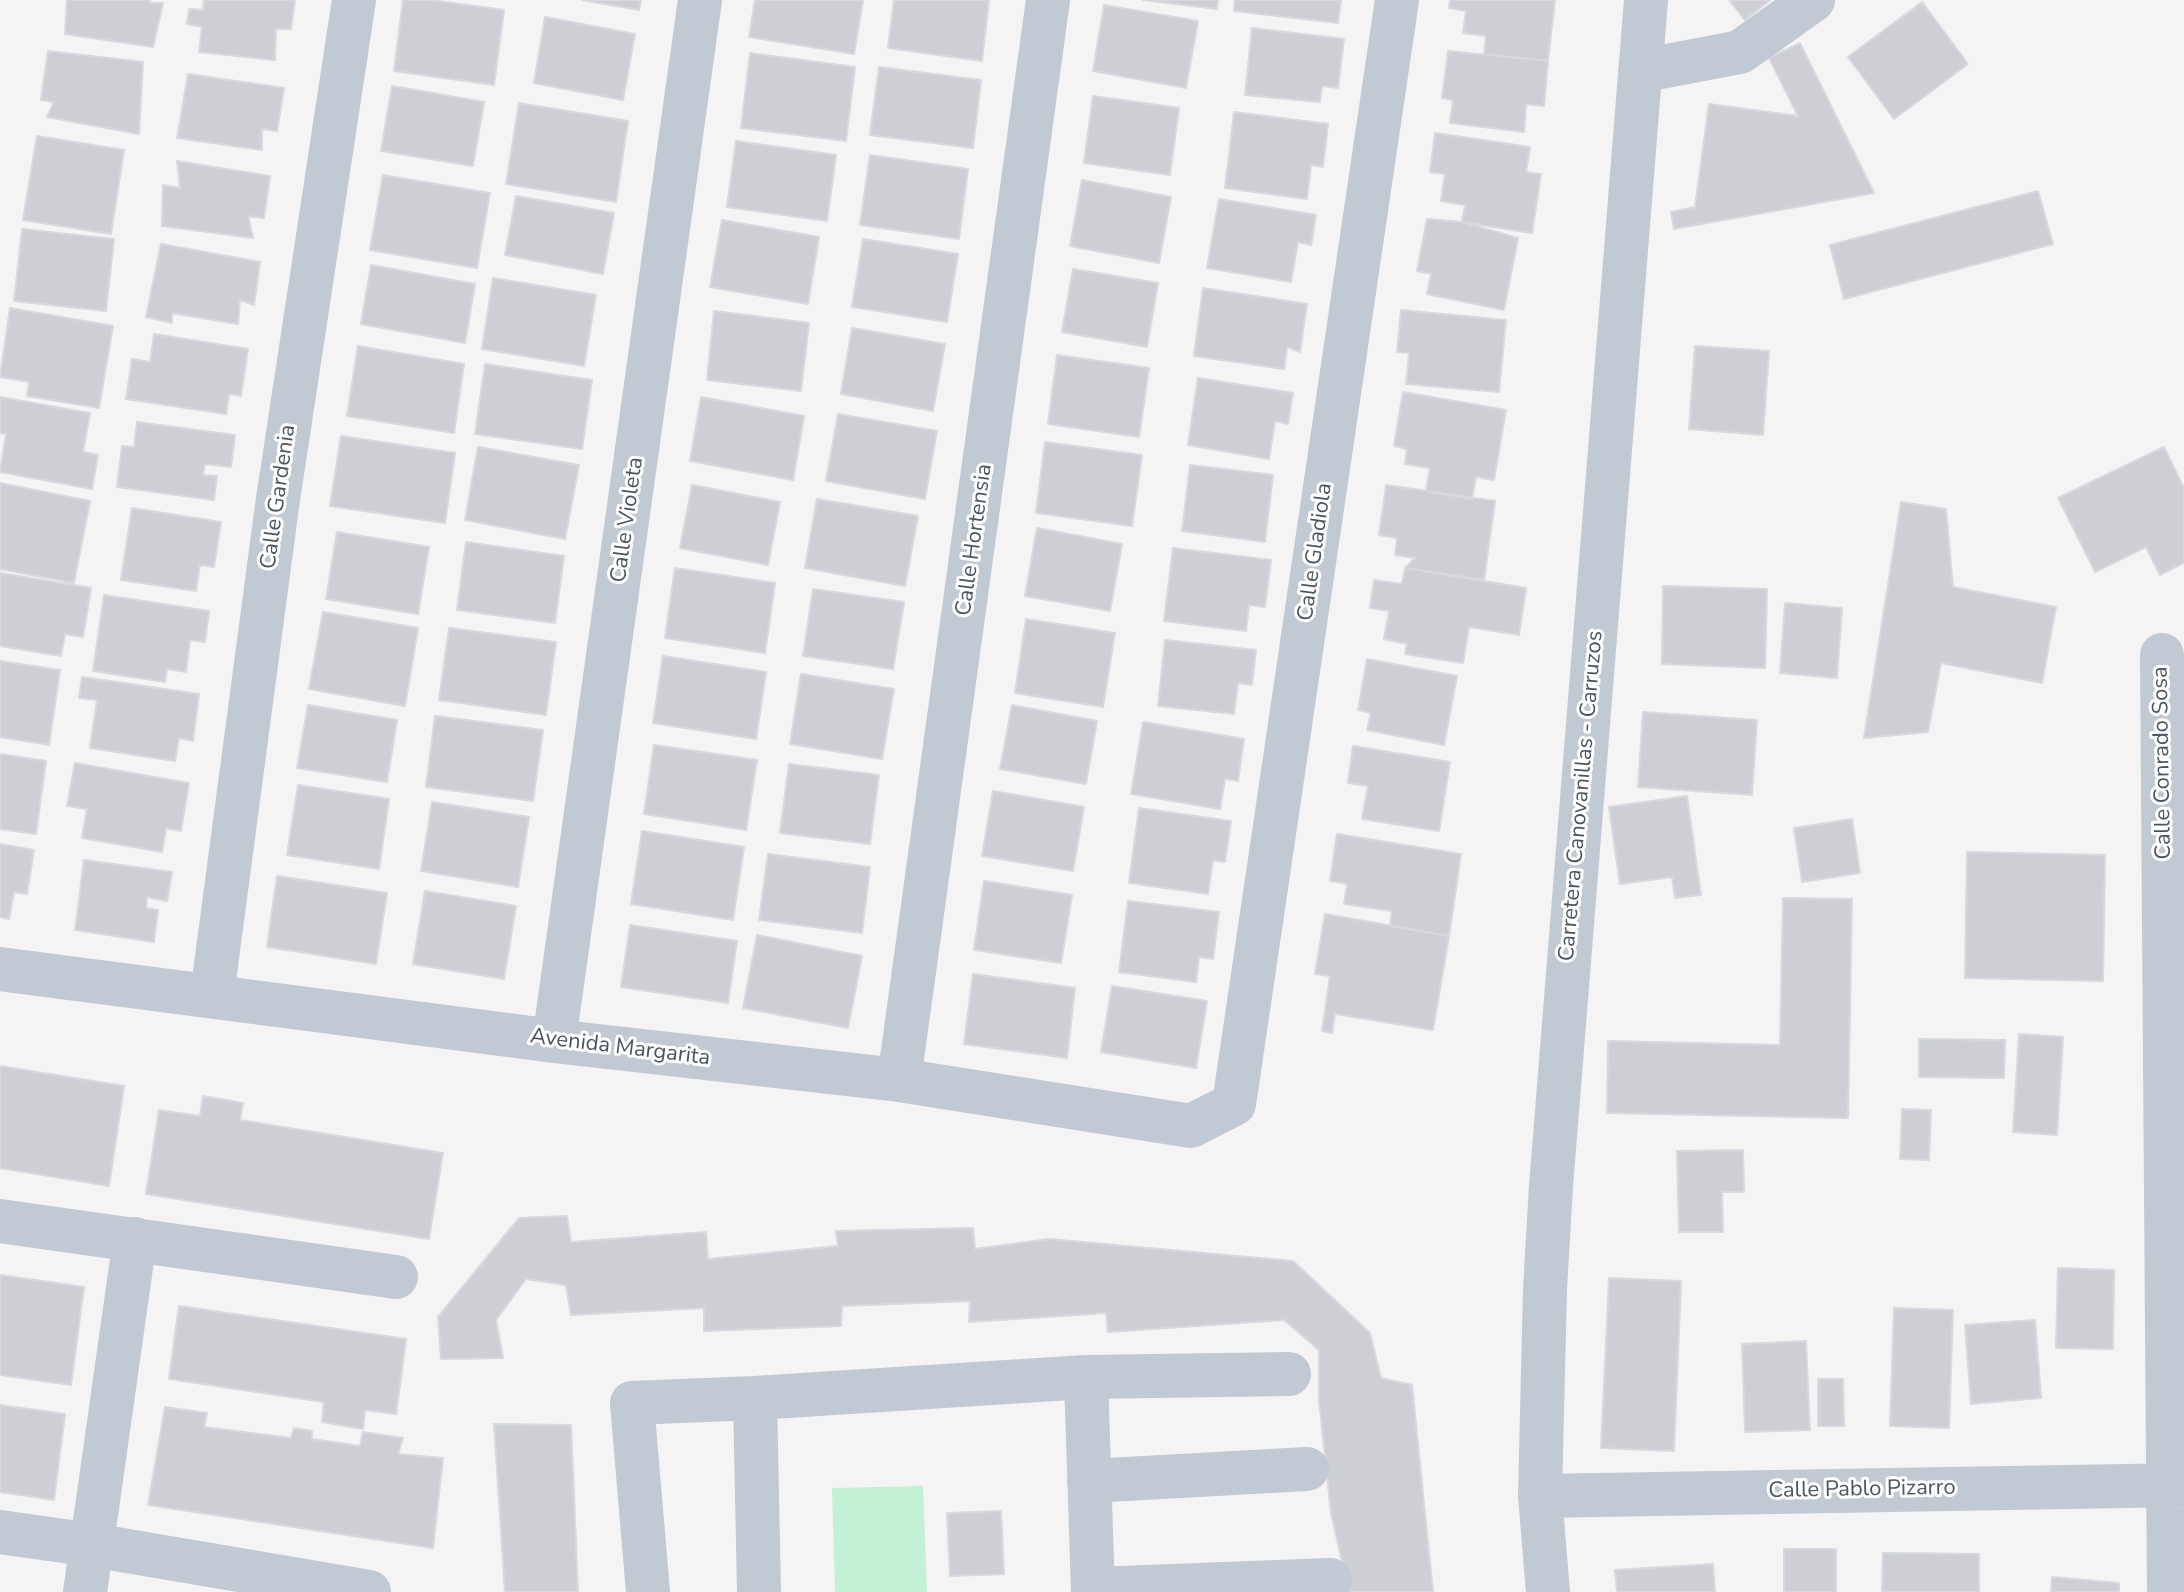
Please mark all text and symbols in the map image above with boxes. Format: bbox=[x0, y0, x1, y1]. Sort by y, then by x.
street label: Calle Gardenia bbox=[256, 423, 302, 571]
street label: Calle Violeta bbox=[606, 456, 650, 584]
street label: Calle Hortensia bbox=[951, 462, 999, 618]
street label: Calle Gladiola bbox=[1293, 481, 1339, 623]
street label: Carretera Canovanillas - Carruzos bbox=[1554, 630, 1610, 962]
street label: Calle Conrado Sosa bbox=[2148, 666, 2178, 860]
street label: Avenida Margarita bbox=[528, 1024, 712, 1072]
street label: Calle Pablo Pizarro bbox=[1768, 1475, 1956, 1505]

